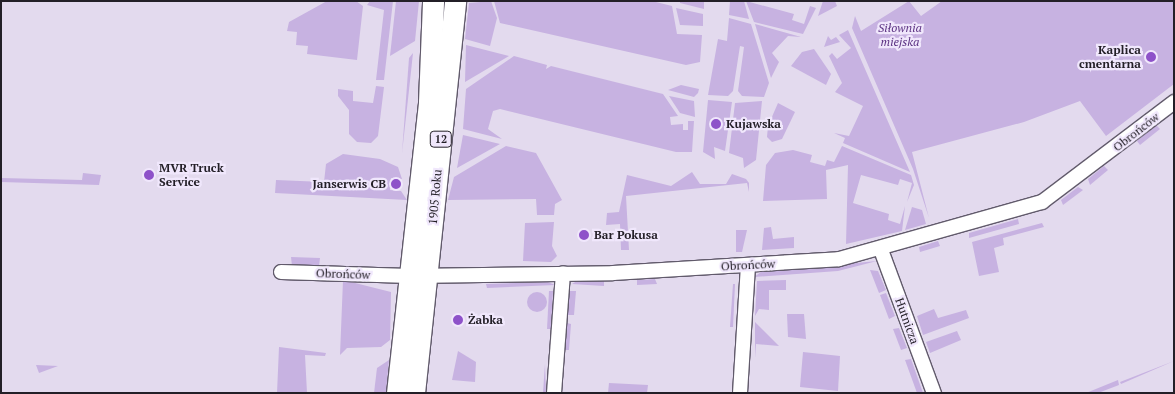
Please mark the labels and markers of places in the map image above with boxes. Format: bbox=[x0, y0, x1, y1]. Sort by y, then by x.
place label: Kaplica cmentarna bbox=[1079, 43, 1141, 71]
marker: Kaplica cmentarna bbox=[1145, 51, 1157, 63]
place label: Kujawska bbox=[726, 117, 781, 131]
marker: Kujawska bbox=[710, 118, 722, 130]
place label: MVR Truck Service bbox=[159, 161, 224, 189]
marker: MVR Truck Service bbox=[143, 169, 155, 181]
place label: Janserwis CB bbox=[312, 177, 386, 191]
marker: Janserwis CB bbox=[390, 178, 402, 190]
place label: Bar Pokusa bbox=[594, 228, 658, 242]
marker: Bar Pokusa bbox=[578, 229, 590, 241]
place label: Żabka bbox=[468, 313, 503, 327]
marker: Żabka bbox=[452, 314, 464, 326]

